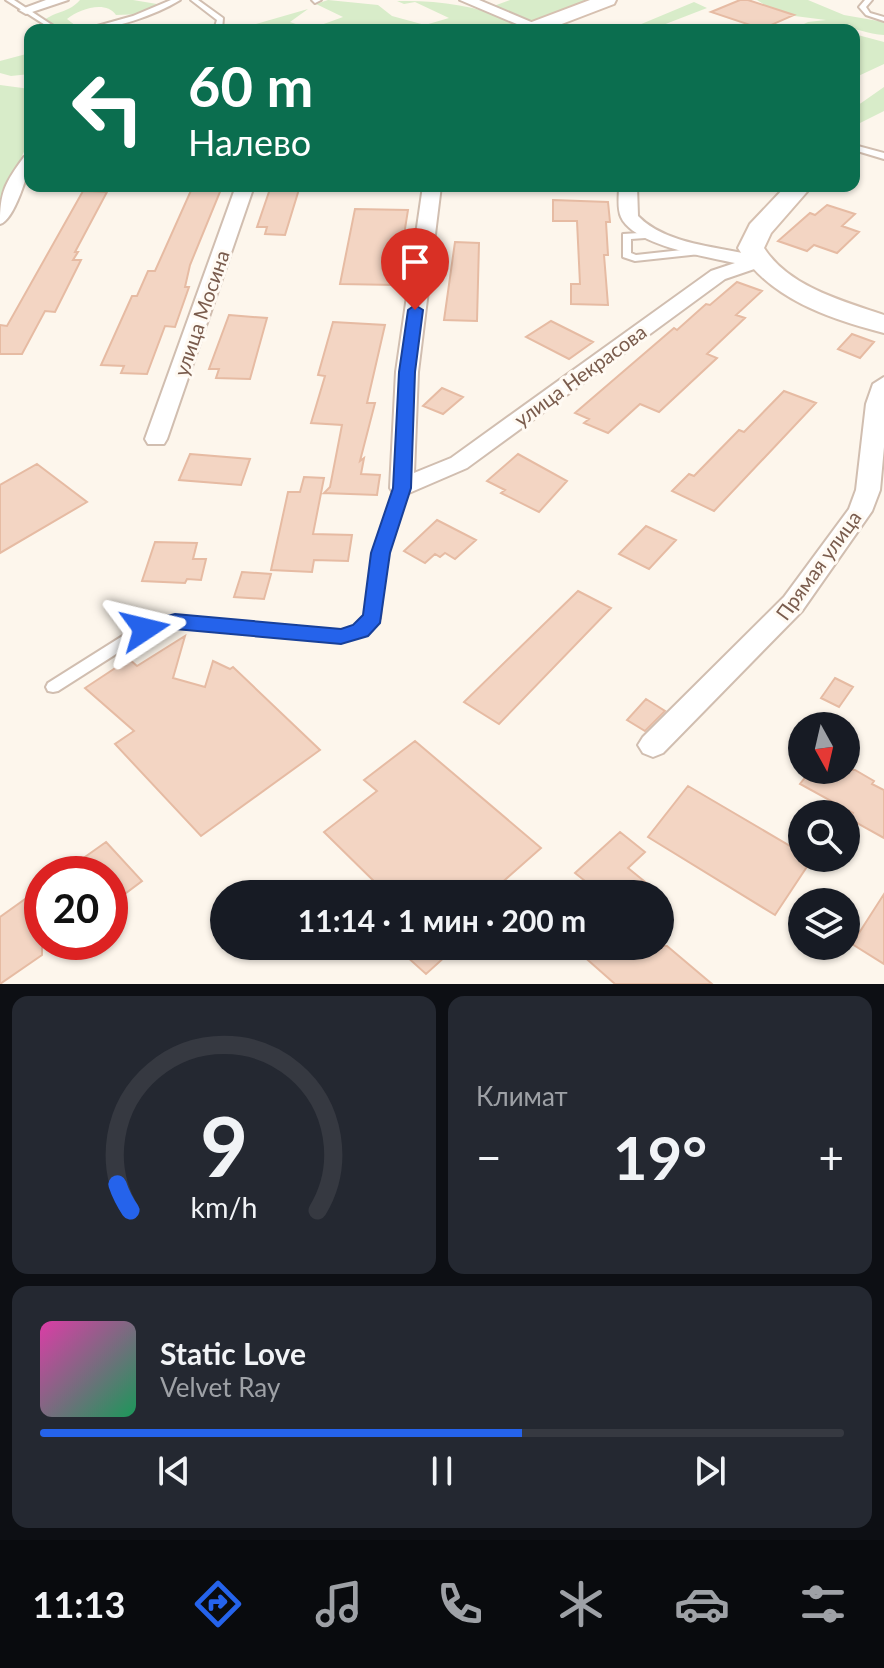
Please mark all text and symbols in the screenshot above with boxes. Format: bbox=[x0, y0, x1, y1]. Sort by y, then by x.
text: 60 m bbox=[188, 52, 313, 119]
icon: left bbox=[56, 56, 160, 160]
text: Налево bbox=[188, 120, 311, 164]
pin bbox=[381, 228, 449, 310]
icon: arrive bbox=[393, 240, 437, 284]
street label: улица Мосина bbox=[168, 247, 234, 379]
street label: улица Некрасова bbox=[509, 319, 651, 431]
street label: Прямая улица bbox=[770, 506, 866, 624]
position arrow bbox=[103, 587, 187, 671]
north arrow bbox=[788, 712, 860, 784]
map controls bbox=[788, 712, 860, 960]
button: search bbox=[788, 800, 860, 872]
speed limit sign: 20 bbox=[24, 856, 128, 960]
button: layers bbox=[788, 888, 860, 960]
text: 11:14 · 1 мин · 200 m bbox=[298, 902, 586, 938]
text: Климат bbox=[476, 1080, 568, 1112]
text: 9 bbox=[200, 1095, 248, 1195]
text: 19° bbox=[613, 1121, 707, 1193]
text: − bbox=[476, 1131, 502, 1183]
text: + bbox=[818, 1131, 844, 1183]
text: km/h bbox=[191, 1190, 257, 1224]
text: Static Love bbox=[160, 1335, 306, 1371]
text: Velvet Ray bbox=[160, 1371, 280, 1403]
icon: previous bbox=[152, 1449, 196, 1493]
icon: pause bbox=[420, 1449, 464, 1493]
icon: next bbox=[688, 1449, 732, 1493]
icon: directions bbox=[190, 1576, 246, 1632]
icon: music bbox=[311, 1576, 367, 1632]
icon: phone bbox=[432, 1576, 488, 1632]
icon: climate bbox=[553, 1576, 609, 1632]
icon: car bbox=[674, 1576, 730, 1632]
icon: filters bbox=[795, 1576, 851, 1632]
text: 11:13 bbox=[33, 1582, 125, 1626]

